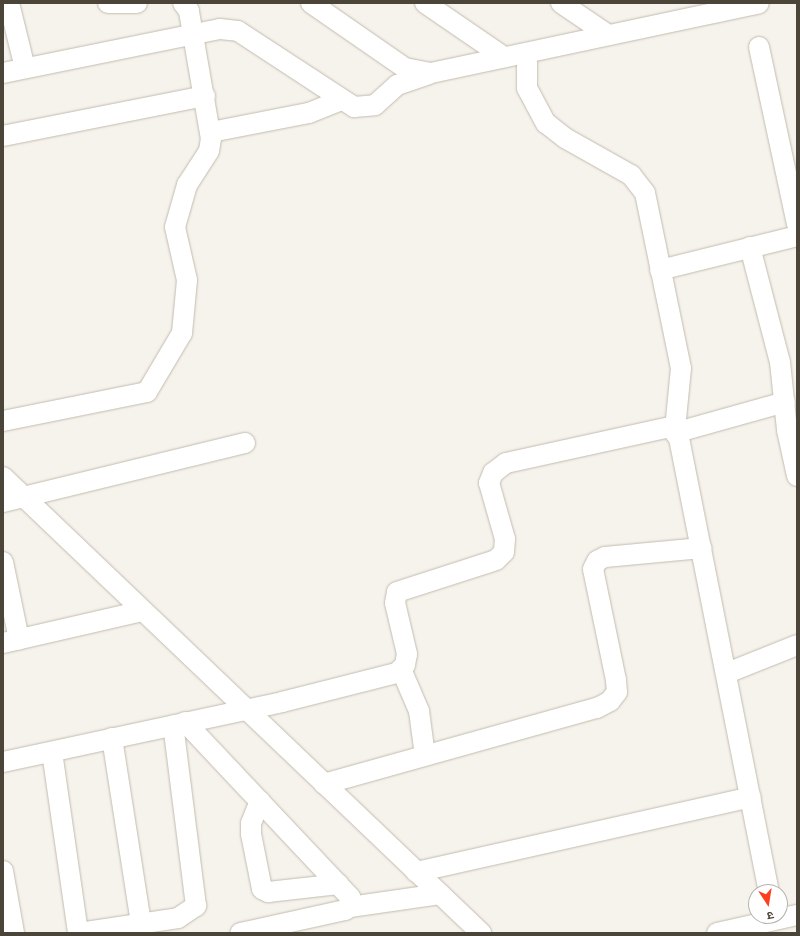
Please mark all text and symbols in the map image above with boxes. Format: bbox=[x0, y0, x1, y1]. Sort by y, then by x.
north arrow bbox=[748, 884, 788, 924]
text: उ bbox=[766, 907, 775, 923]

